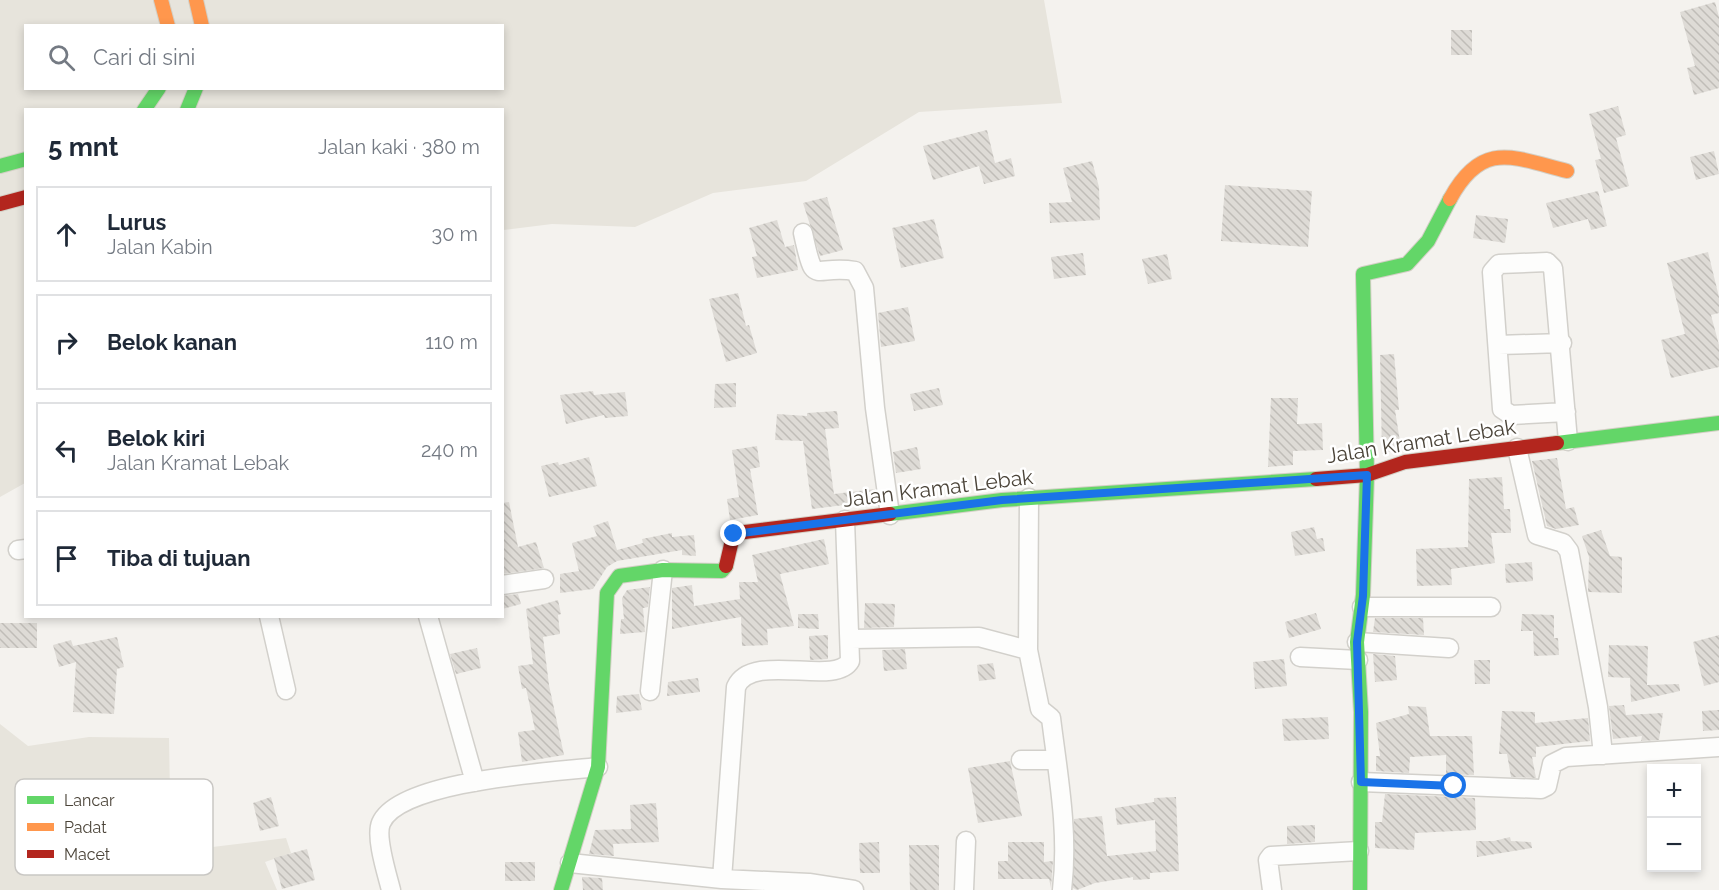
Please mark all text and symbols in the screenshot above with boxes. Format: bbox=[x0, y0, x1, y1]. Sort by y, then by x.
search box bbox=[24, 24, 504, 90]
icon: search bbox=[45, 41, 78, 74]
text: Cari di sini bbox=[93, 44, 195, 70]
text: 5 mnt bbox=[48, 132, 118, 162]
text: Jalan kaki · 380 m bbox=[318, 135, 480, 159]
text: Lurus bbox=[107, 209, 166, 235]
icon: ahead bbox=[50, 218, 83, 251]
text: 30 m bbox=[432, 222, 478, 246]
text: Jalan Kabin bbox=[107, 235, 213, 259]
icon: right bbox=[50, 326, 83, 359]
text: Belok kanan bbox=[107, 329, 237, 355]
text: 110 m bbox=[425, 330, 478, 354]
street label: Jalan Kramat Lebak bbox=[1325, 414, 1517, 468]
text: Belok kiri bbox=[107, 425, 205, 451]
icon: left bbox=[50, 434, 83, 467]
text: 240 m bbox=[421, 438, 478, 462]
text: Jalan Kramat Lebak bbox=[107, 451, 289, 475]
street label: Jalan Kramat Lebak bbox=[842, 464, 1034, 512]
route end bbox=[720, 520, 746, 546]
icon: arrive bbox=[50, 542, 83, 575]
text: Tiba di tujuan bbox=[107, 545, 250, 571]
map controls bbox=[1647, 764, 1701, 872]
button: + bbox=[1647, 764, 1701, 818]
route start bbox=[1440, 772, 1466, 798]
legend bbox=[15, 779, 213, 875]
text: Lancar bbox=[64, 791, 115, 810]
text: Padat bbox=[64, 818, 107, 837]
button: − bbox=[1647, 818, 1701, 872]
text: Macet bbox=[64, 845, 111, 864]

